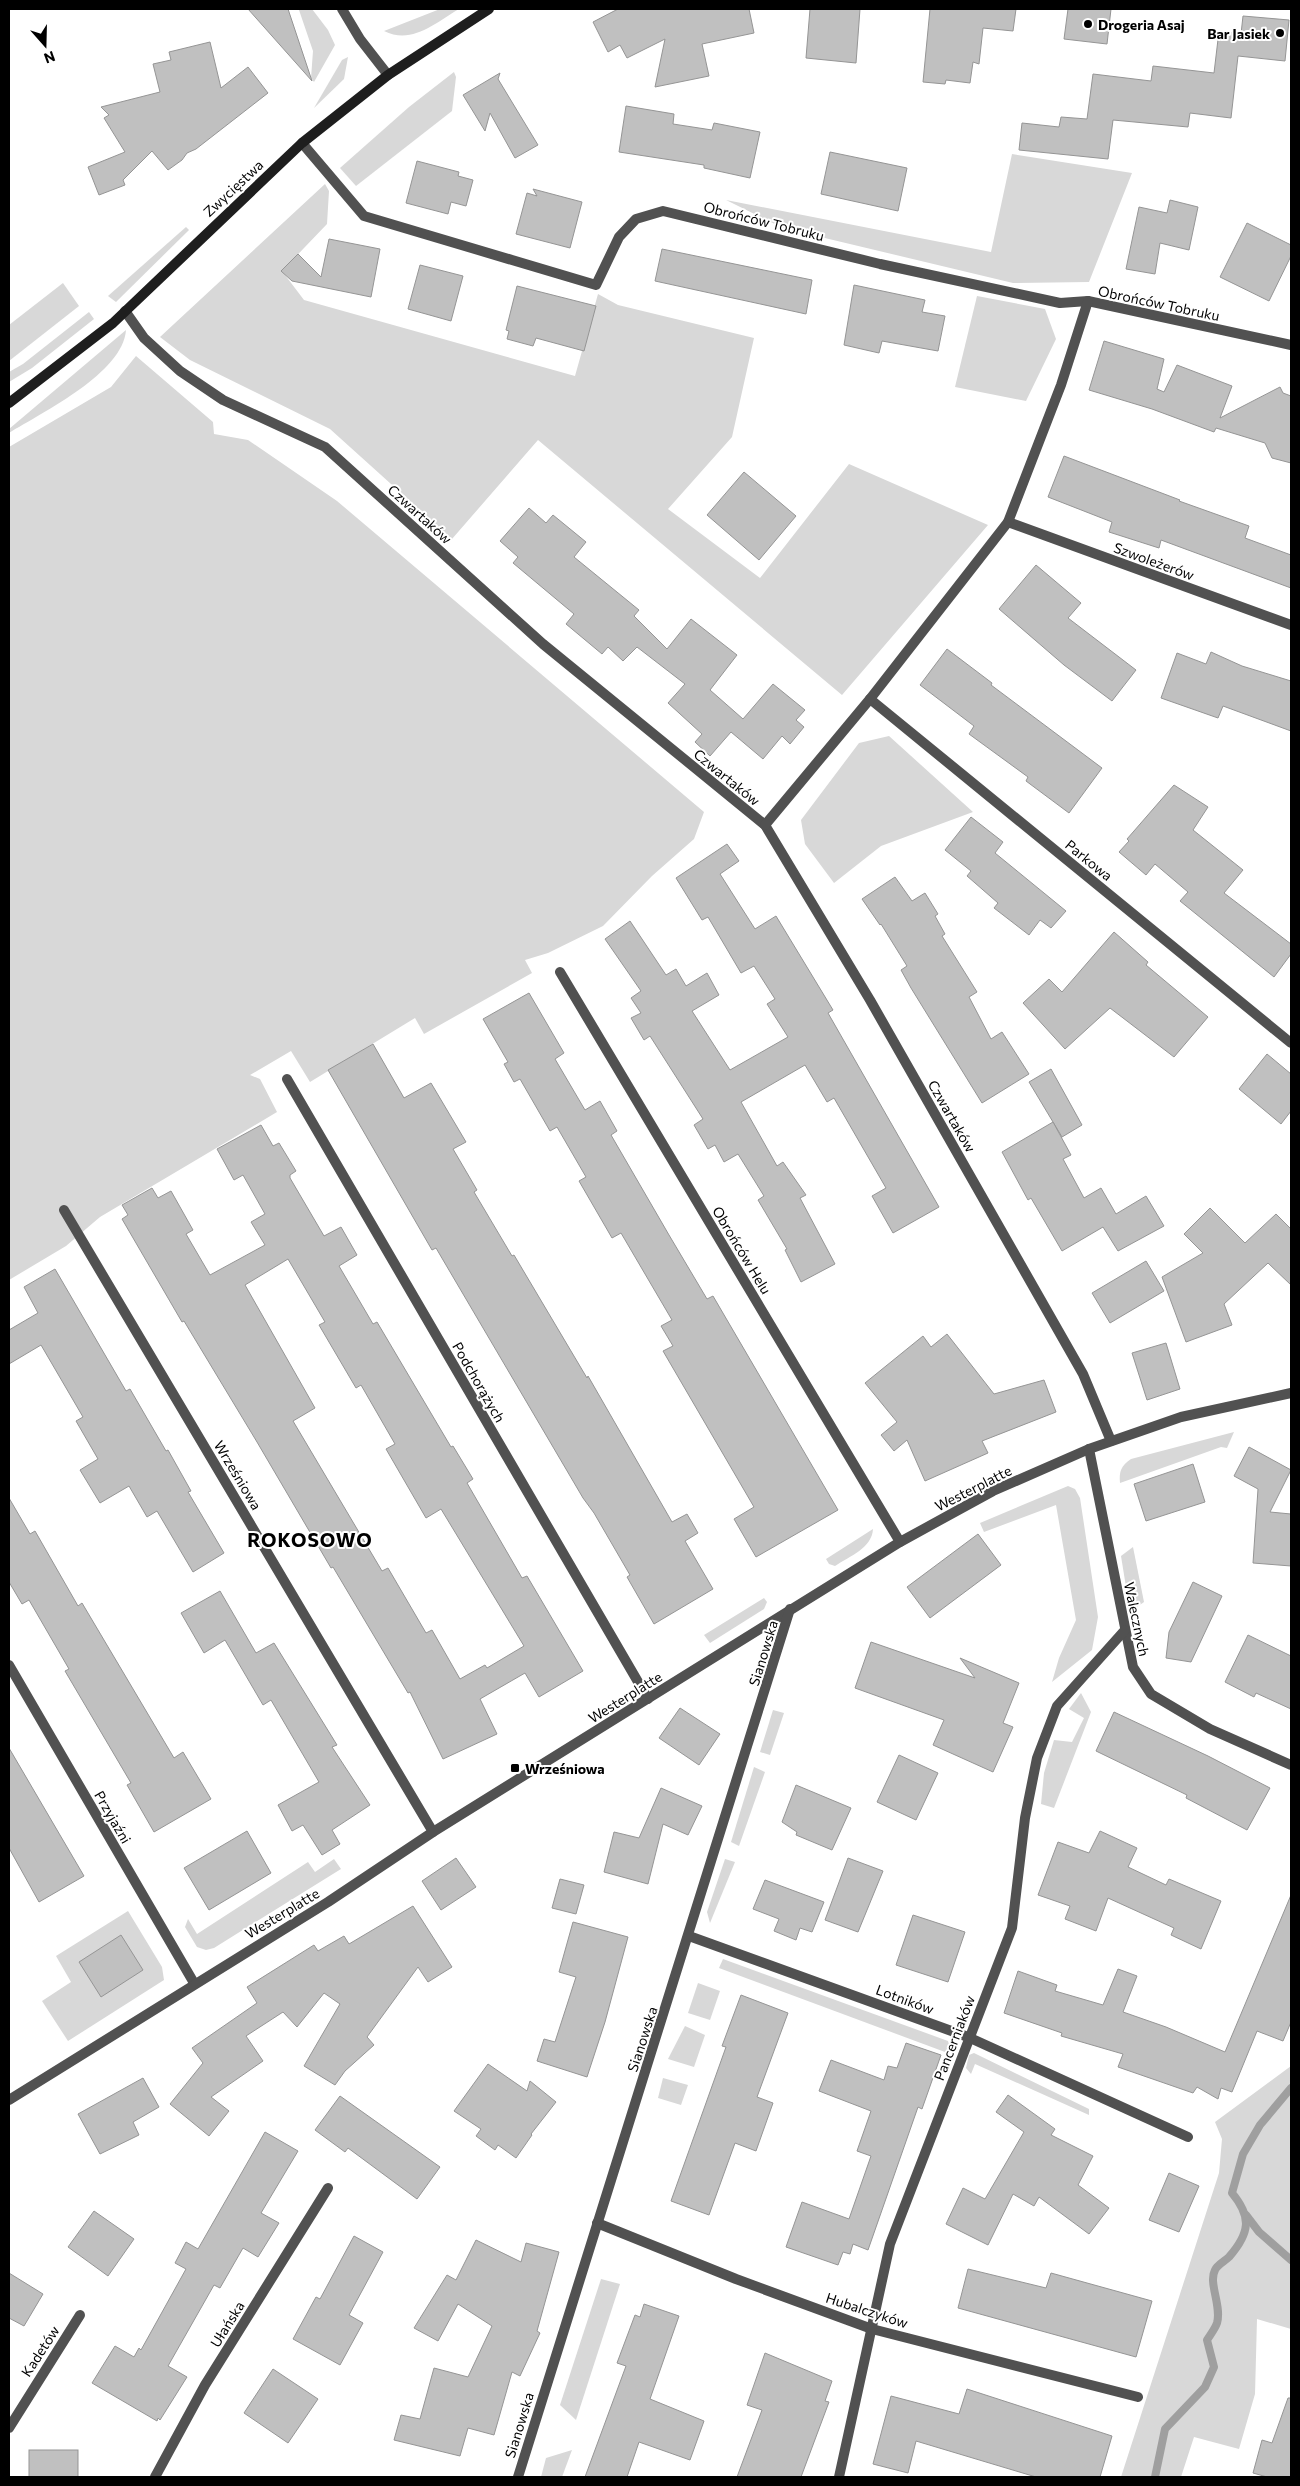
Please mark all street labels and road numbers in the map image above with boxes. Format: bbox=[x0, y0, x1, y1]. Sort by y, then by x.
street label: Zwycięstwa bbox=[200, 156, 266, 220]
street label: Obrońców Tobruku bbox=[702, 198, 826, 244]
street label: Obrońców Tobruku bbox=[1097, 282, 1221, 324]
street label: Czwartaków bbox=[385, 481, 455, 547]
street label: Szwoleżerów bbox=[1111, 539, 1197, 583]
street label: Czwartaków bbox=[690, 745, 764, 809]
street label: Parkowa bbox=[1062, 836, 1116, 884]
street label: Czwartaków bbox=[925, 1077, 979, 1155]
street label: Obrońców Helu bbox=[709, 1203, 775, 1297]
street label: Podchorążych bbox=[449, 1339, 509, 1425]
street label: Wrześniowa bbox=[211, 1437, 265, 1513]
street label: Westerplatte bbox=[932, 1461, 1014, 1515]
street label: Walecznych bbox=[1121, 1580, 1153, 1658]
street label: Sianowska bbox=[745, 1618, 781, 1688]
street label: Westerplatte bbox=[585, 1668, 665, 1726]
street label: Przyjaźni bbox=[91, 1788, 135, 1846]
street label: Westerplatte bbox=[242, 1884, 322, 1942]
street label: Lotników bbox=[874, 1981, 936, 2017]
street label: Pancerniaków bbox=[930, 1993, 978, 2083]
street label: Sianowska bbox=[623, 2004, 661, 2074]
street label: Hubalczyków bbox=[824, 2289, 910, 2331]
street label: Ułańska bbox=[206, 2298, 248, 2350]
street label: Kadetów bbox=[17, 2322, 63, 2380]
street label: Sianowska bbox=[501, 2390, 537, 2460]

